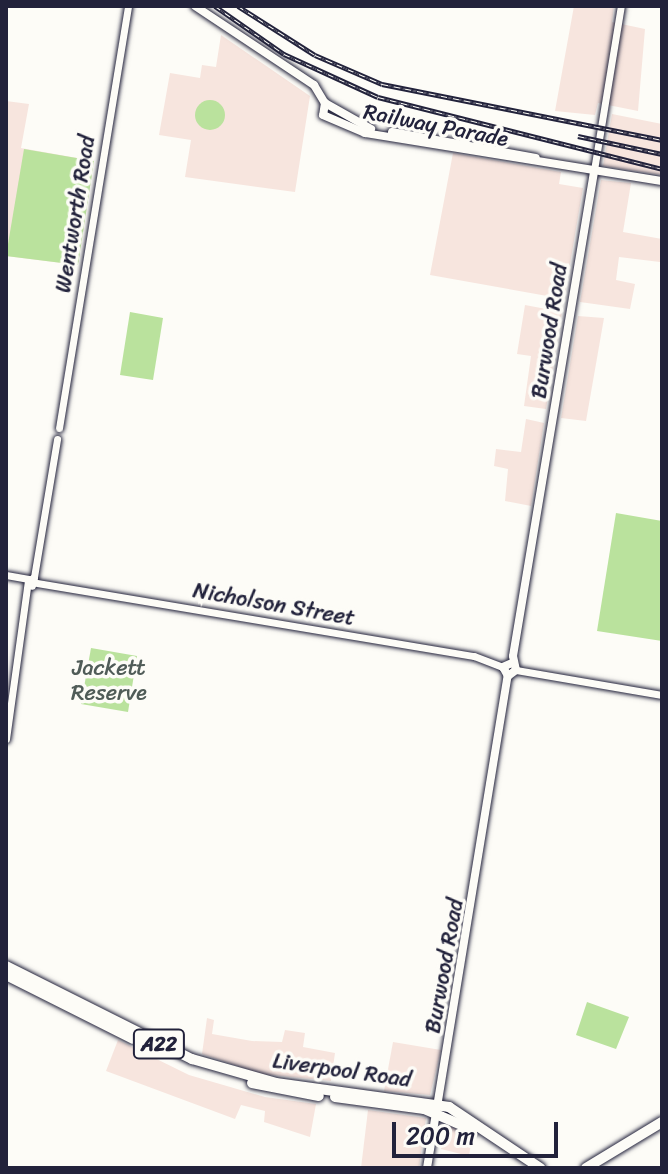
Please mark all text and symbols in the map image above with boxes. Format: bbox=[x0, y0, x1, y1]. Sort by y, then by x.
street label: Railway Parade bbox=[362, 98, 510, 152]
street label: Wentworth Road bbox=[50, 133, 100, 295]
street label: Burwood Road bbox=[525, 262, 573, 400]
street label: Nicholson Street bbox=[191, 577, 357, 631]
park label: Jackett Reserve bbox=[71, 654, 147, 706]
street label: Burwood Road bbox=[419, 897, 469, 1035]
road number: A22 bbox=[131, 1028, 187, 1060]
street label: Liverpool Road bbox=[271, 1047, 413, 1093]
scale bar bbox=[396, 1106, 562, 1156]
text: 200 m bbox=[406, 1115, 475, 1157]

